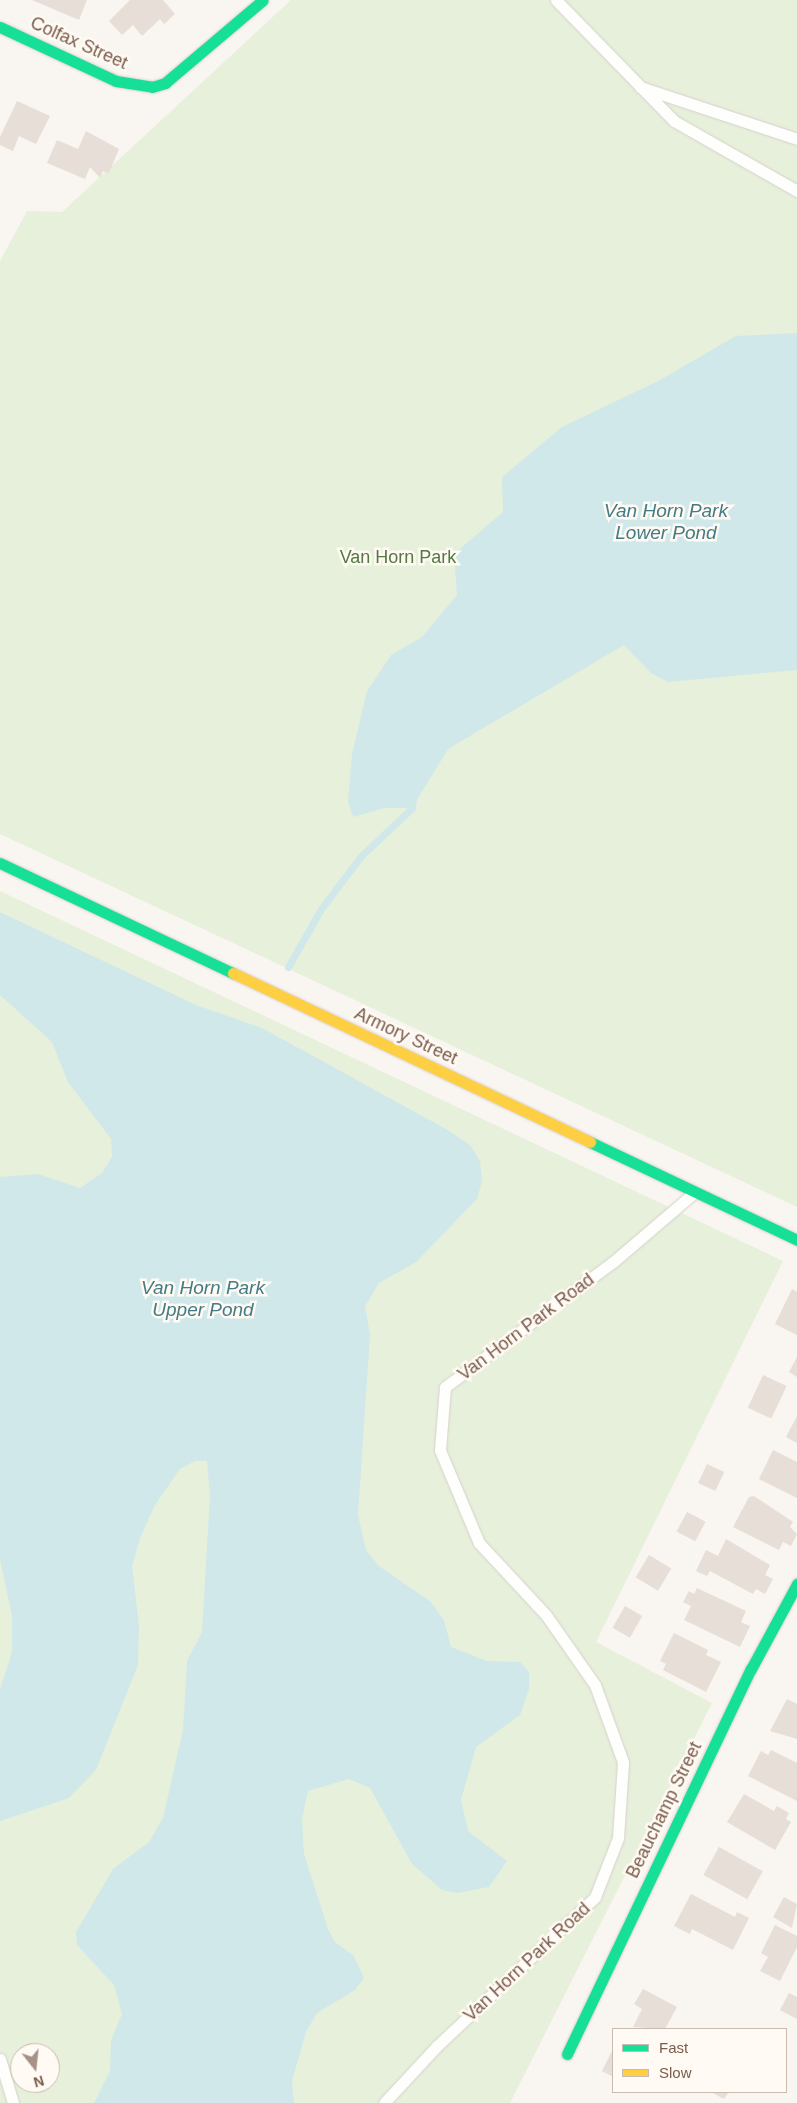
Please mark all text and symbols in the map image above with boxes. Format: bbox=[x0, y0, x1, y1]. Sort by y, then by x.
street label: Colfax Street bbox=[27, 12, 131, 74]
water label: Van Horn Park Lower Pond bbox=[604, 500, 728, 544]
park label: Van Horn Park bbox=[340, 546, 456, 568]
street label: Armory Street bbox=[351, 1003, 461, 1069]
street label: Van Horn Park Road bbox=[454, 1269, 598, 1385]
water label: Van Horn Park Upper Pond bbox=[141, 1277, 265, 1321]
street label: Beauchamp Street bbox=[622, 1738, 706, 1882]
street label: Van Horn Park Road bbox=[459, 1898, 595, 2026]
legend bbox=[612, 2028, 787, 2093]
text: Fast bbox=[659, 2039, 688, 2056]
north arrow bbox=[10, 2043, 60, 2093]
text: Slow bbox=[659, 2064, 692, 2081]
text: N bbox=[32, 2072, 46, 2091]

